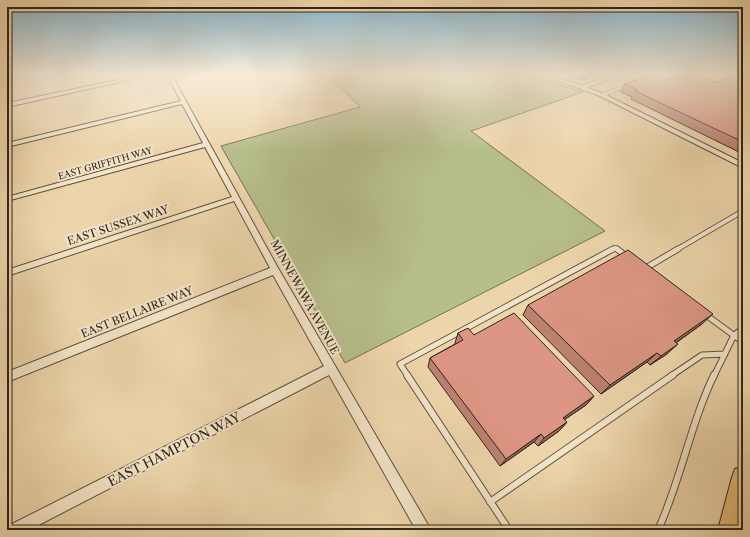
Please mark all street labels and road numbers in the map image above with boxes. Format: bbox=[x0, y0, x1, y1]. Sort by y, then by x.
street label: EAST GRIFFITH WAY bbox=[57, 144, 154, 182]
street label: EAST SUSSEX WAY bbox=[65, 202, 171, 248]
street label: MINNEWAWA AVENUE bbox=[268, 237, 343, 357]
street label: EAST BELLAIRE WAY bbox=[79, 283, 195, 341]
street label: EAST HAMPTON WAY bbox=[105, 408, 244, 489]

